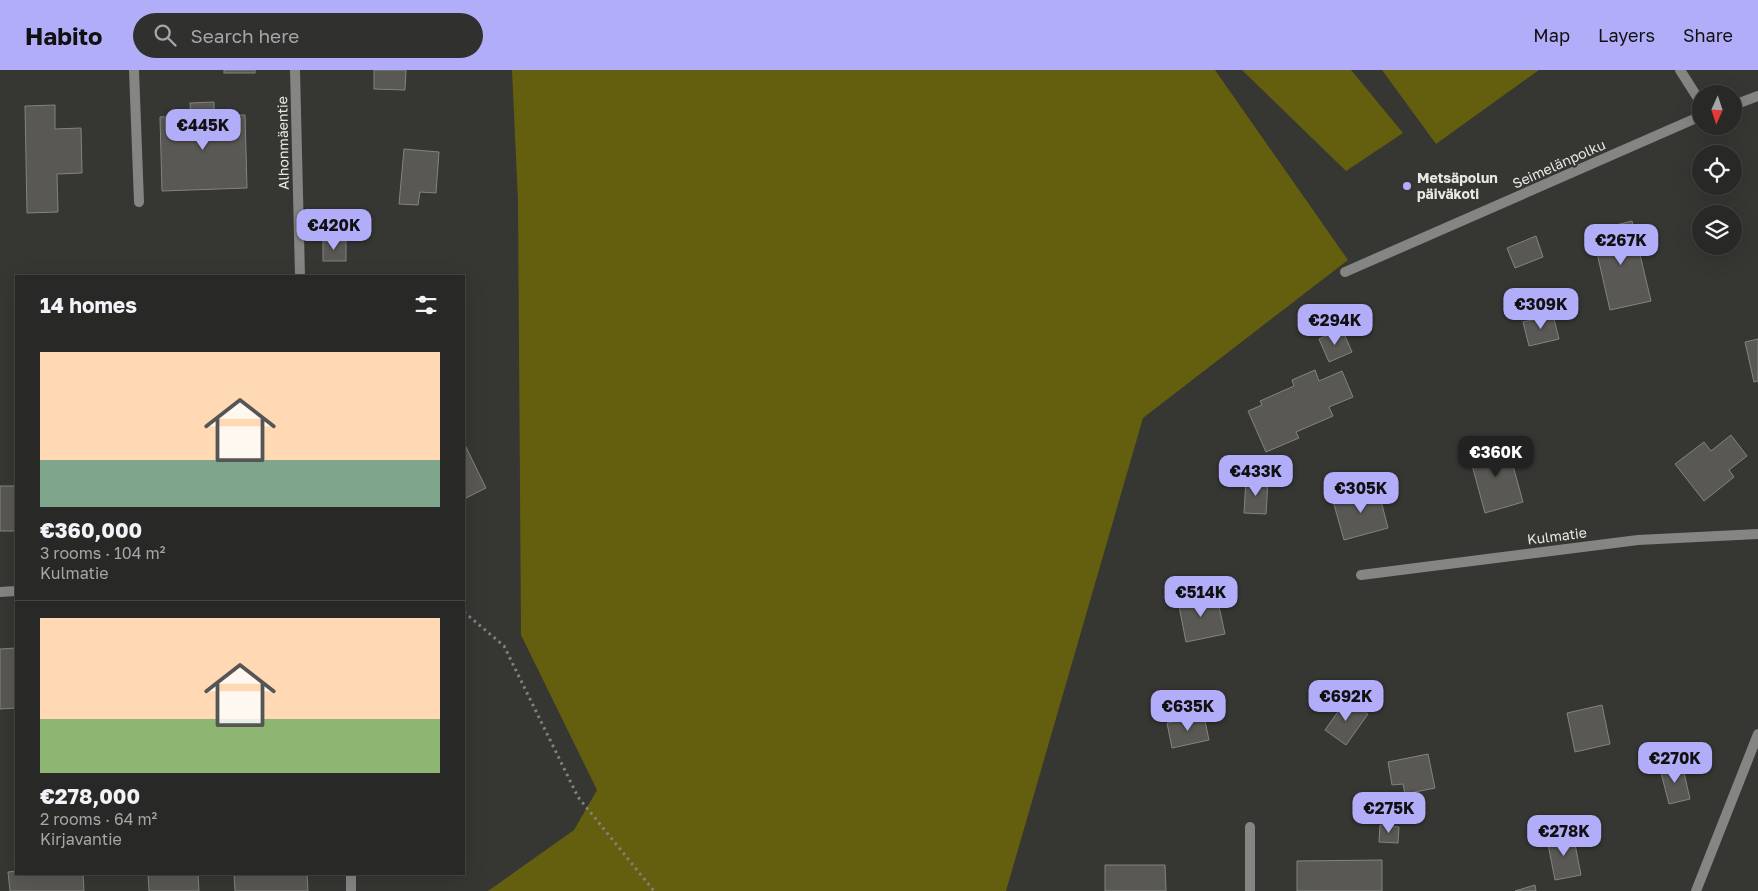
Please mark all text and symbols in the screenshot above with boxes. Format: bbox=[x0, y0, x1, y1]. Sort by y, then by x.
search box bbox=[133, 13, 483, 58]
text: Habito bbox=[25, 21, 103, 50]
icon: search bbox=[151, 21, 179, 49]
text: Search here bbox=[191, 24, 299, 47]
text: Map bbox=[1533, 24, 1570, 46]
text: Layers bbox=[1598, 24, 1655, 46]
text: Share bbox=[1683, 24, 1733, 46]
north arrow bbox=[1692, 85, 1742, 135]
map controls bbox=[1692, 85, 1742, 255]
street label: Alhonmäentie bbox=[273, 96, 292, 190]
pin: €445K bbox=[168, 108, 238, 151]
text: €445K bbox=[177, 115, 229, 135]
street label: Seimelänpolku bbox=[1510, 135, 1608, 192]
button: locate bbox=[1692, 145, 1742, 195]
place label: Metsäpolun päiväkoti bbox=[1417, 169, 1498, 202]
marker: Metsäpolun päiväkoti bbox=[1401, 180, 1413, 192]
button: layers bbox=[1692, 205, 1742, 255]
pin: €420K bbox=[299, 208, 369, 251]
text: €420K bbox=[307, 215, 361, 235]
pin: €267K bbox=[1586, 224, 1656, 266]
text: €267K bbox=[1595, 230, 1647, 250]
pin: €309K bbox=[1506, 288, 1576, 330]
icon: filters bbox=[412, 291, 440, 319]
text: 14 homes bbox=[40, 292, 137, 318]
text: €309K bbox=[1514, 294, 1568, 314]
pin: €294K bbox=[1300, 304, 1370, 346]
text: €294K bbox=[1309, 310, 1361, 330]
icon: home bbox=[195, 385, 285, 475]
pin: €360K bbox=[1461, 436, 1531, 478]
text: €360K bbox=[1469, 442, 1523, 462]
pin: €433K bbox=[1221, 454, 1291, 497]
text: €433K bbox=[1230, 461, 1282, 481]
pin: €305K bbox=[1326, 472, 1396, 514]
text: €305K bbox=[1335, 478, 1387, 498]
text: €360,000 bbox=[40, 517, 142, 543]
street label: Kulmatie bbox=[1526, 523, 1588, 548]
text: 3 rooms · 104 m² bbox=[40, 543, 165, 563]
text: Kulmatie bbox=[40, 563, 109, 583]
pin: €514K bbox=[1166, 576, 1236, 618]
text: €514K bbox=[1176, 582, 1226, 602]
icon: home bbox=[195, 650, 285, 740]
pin: €692K bbox=[1311, 680, 1381, 722]
text: €692K bbox=[1320, 686, 1372, 706]
pin: €635K bbox=[1153, 690, 1223, 732]
text: €635K bbox=[1162, 696, 1214, 716]
pin: €270K bbox=[1640, 742, 1710, 784]
text: €270K bbox=[1649, 748, 1701, 768]
text: €278,000 bbox=[40, 783, 140, 809]
pin: €275K bbox=[1354, 792, 1424, 834]
text: €275K bbox=[1363, 798, 1415, 818]
text: 2 rooms · 64 m² bbox=[40, 809, 157, 829]
pin: €278K bbox=[1529, 814, 1599, 857]
text: €278K bbox=[1538, 821, 1590, 841]
text: Kirjavantie bbox=[40, 829, 122, 849]

